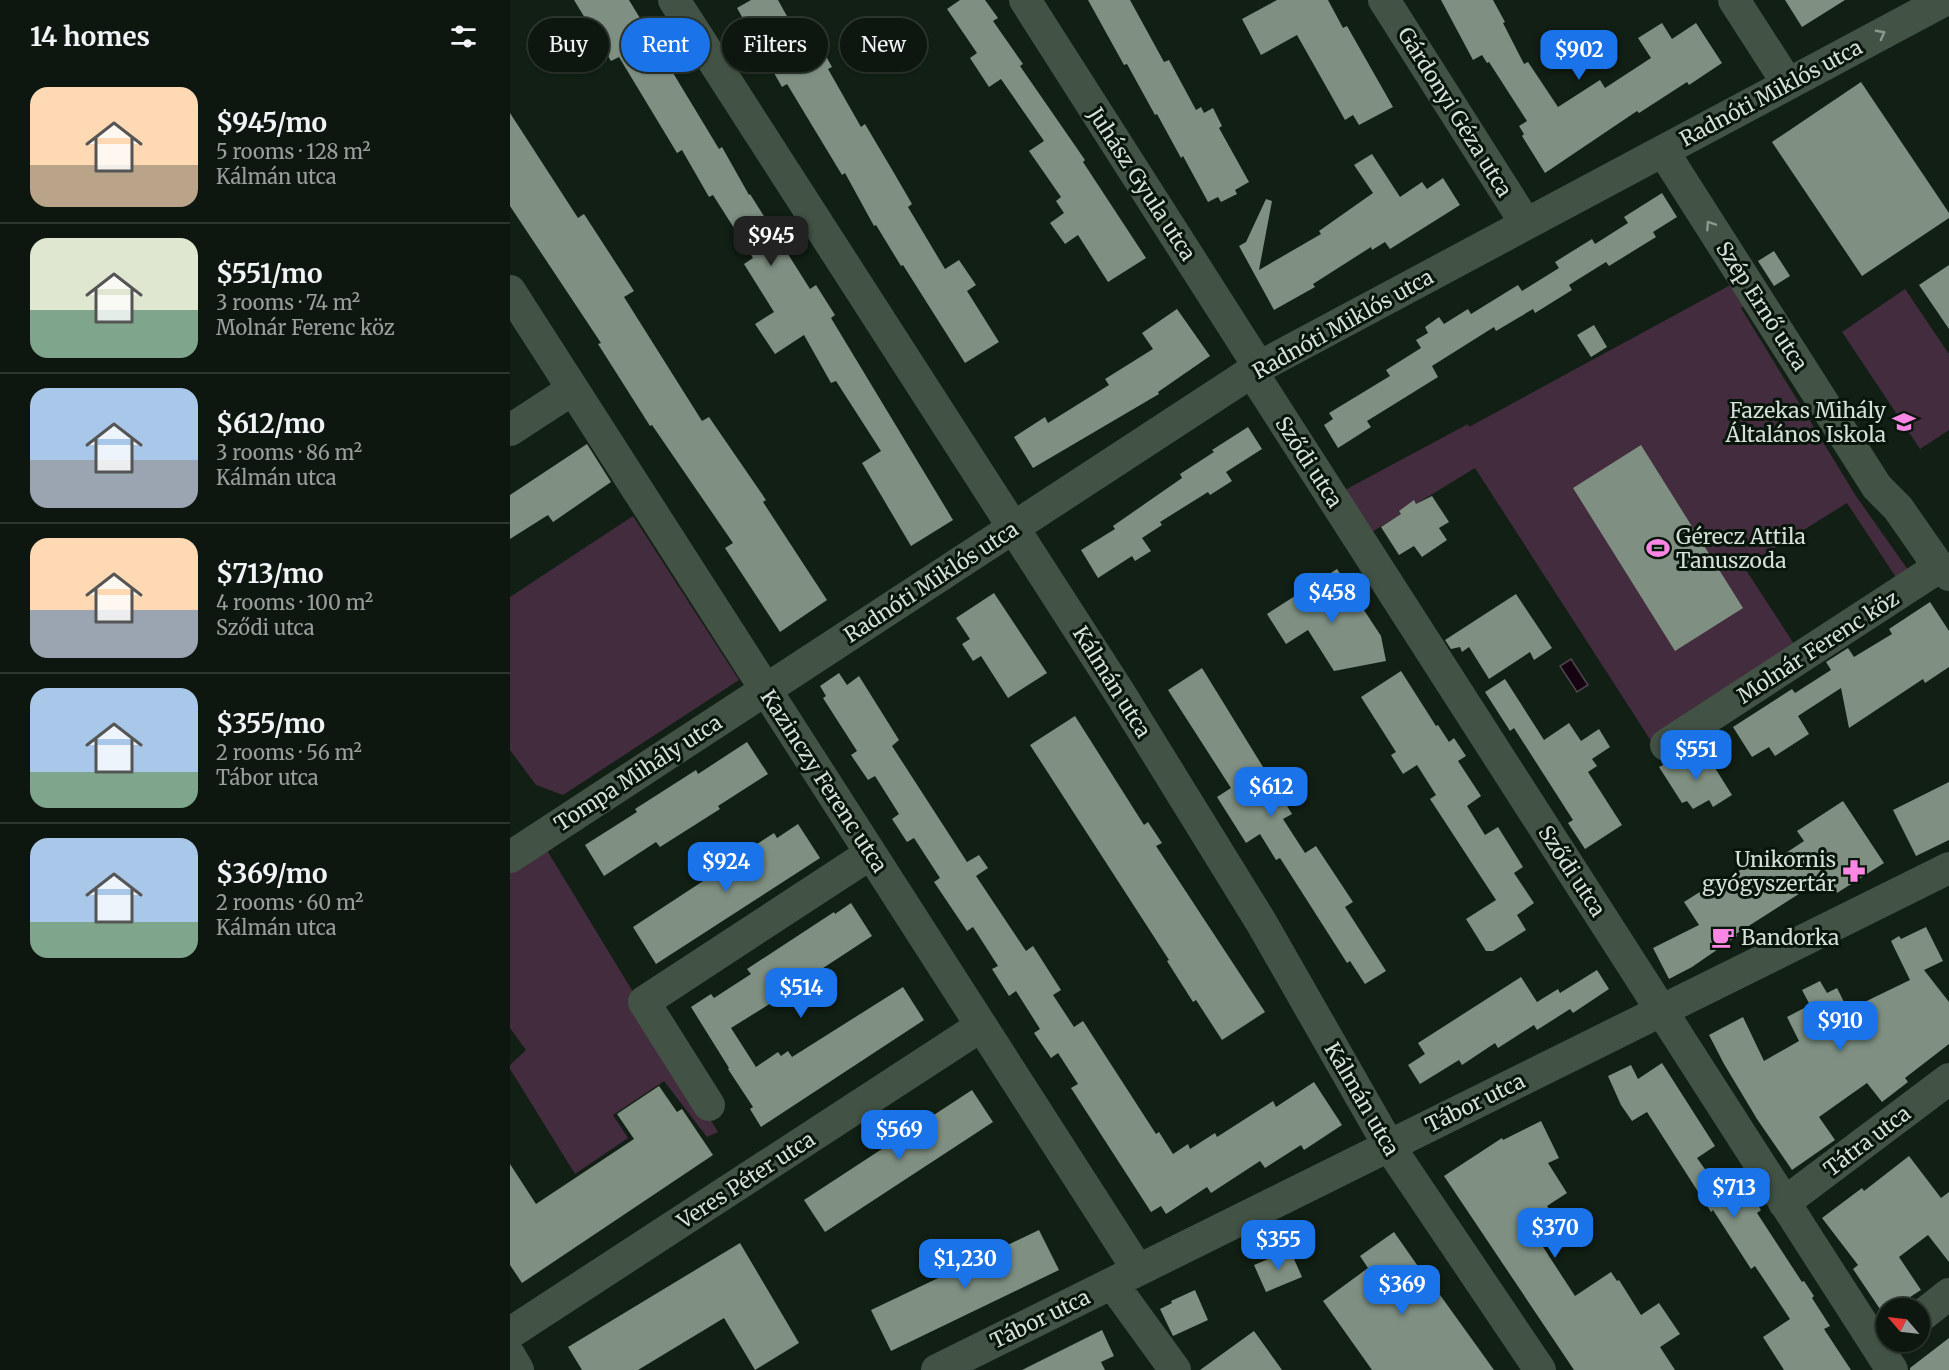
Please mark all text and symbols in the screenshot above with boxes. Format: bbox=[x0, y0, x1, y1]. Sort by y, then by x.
chip: Buy bbox=[528, 18, 609, 72]
chip: Rent bbox=[621, 18, 710, 72]
chip: Filters bbox=[722, 18, 828, 72]
chip: New bbox=[840, 18, 927, 72]
text: 14 homes bbox=[30, 20, 150, 53]
icon: filters bbox=[447, 20, 480, 53]
street label: Gárdonyi Géza utca bbox=[1392, 22, 1518, 202]
pin: $902 bbox=[1543, 30, 1615, 81]
one-way arrow bbox=[1875, 30, 1886, 41]
street label: Radnóti Miklós utca bbox=[1675, 34, 1867, 152]
text: $902 bbox=[1554, 37, 1604, 62]
street label: Juhász Gyula utca bbox=[1082, 101, 1202, 266]
text: $945/mo bbox=[216, 106, 327, 139]
icon: home bbox=[78, 111, 150, 183]
text: 5 rooms · 128 m² bbox=[216, 139, 371, 164]
text: Kálmán utca bbox=[216, 164, 337, 189]
pin: $945 bbox=[735, 216, 807, 267]
one-way arrow bbox=[1706, 221, 1718, 231]
text: $945 bbox=[747, 223, 795, 248]
street label: Szép Ernő utca bbox=[1710, 236, 1814, 376]
text: $551/mo bbox=[216, 257, 322, 290]
icon: home bbox=[78, 262, 150, 334]
street label: Radnóti Miklós utca bbox=[1248, 263, 1438, 385]
text: 3 rooms · 74 m² bbox=[216, 290, 360, 315]
text: Molnár Ferenc köz bbox=[216, 315, 395, 340]
place label: Fazekas Mihály Általános Iskola bbox=[1725, 397, 1887, 448]
text: $612/mo bbox=[216, 407, 325, 440]
school or university icon: Fazekas Mihály Általános Iskola bbox=[1891, 409, 1917, 435]
street label: Sződi utca bbox=[1270, 411, 1348, 513]
icon: home bbox=[78, 412, 150, 484]
text: 3 rooms · 86 m² bbox=[216, 440, 362, 465]
text: Kálmán utca bbox=[216, 465, 337, 490]
street label: Radnóti Miklós utca bbox=[839, 516, 1023, 648]
place label: Gérecz Attila Tanuszoda bbox=[1676, 523, 1806, 574]
sports icon: Gérecz Attila Tanuszoda bbox=[1645, 535, 1671, 561]
text: $713/mo bbox=[216, 557, 324, 590]
icon: home bbox=[78, 562, 150, 634]
pin: $458 bbox=[1296, 573, 1368, 624]
text: $458 bbox=[1308, 580, 1356, 605]
street label: Molnár Ferenc köz bbox=[1732, 585, 1904, 709]
text: 4 rooms · 100 m² bbox=[216, 590, 373, 615]
text: Sződi utca bbox=[216, 615, 314, 640]
street label: Kálmán utca bbox=[1067, 621, 1157, 743]
street label: Kazinczy Ferenc utca bbox=[755, 684, 893, 878]
text: $355/mo bbox=[216, 707, 325, 740]
street label: Tompa Mihály utca bbox=[549, 709, 727, 837]
icon: home bbox=[78, 712, 150, 784]
pin: $551 bbox=[1660, 730, 1732, 781]
text: $551 bbox=[1674, 737, 1718, 762]
text: 2 rooms · 56 m² bbox=[216, 740, 362, 765]
text: Tábor utca bbox=[216, 765, 319, 790]
pin: $612 bbox=[1235, 767, 1307, 818]
text: $612 bbox=[1249, 774, 1294, 799]
street label: Sződi utca bbox=[1533, 820, 1611, 922]
pin: $924 bbox=[690, 842, 762, 893]
place label: Unikornis gyógyszertár bbox=[1702, 846, 1836, 897]
text: $924 bbox=[702, 849, 750, 874]
text: $369/mo bbox=[216, 857, 327, 890]
pharmacy icon: Unikornis gyógyszertár bbox=[1841, 858, 1867, 884]
icon: home bbox=[78, 862, 150, 934]
text: 2 rooms · 60 m² bbox=[216, 890, 363, 915]
text: Kálmán utca bbox=[216, 915, 337, 940]
cafe icon: Bandorka bbox=[1710, 924, 1736, 950]
place label: Bandorka bbox=[1741, 924, 1839, 951]
pin: $514 bbox=[765, 968, 837, 1019]
text: $514 bbox=[779, 975, 823, 1000]
pin: $910 bbox=[1804, 1001, 1876, 1052]
text: $910 bbox=[1817, 1008, 1863, 1033]
street label: Kálmán utca bbox=[1319, 1037, 1405, 1161]
street label: Tábor utca bbox=[1421, 1067, 1529, 1139]
street label: Tátra utca bbox=[1818, 1100, 1916, 1182]
pin: $569 bbox=[863, 1110, 935, 1161]
text: $569 bbox=[875, 1117, 923, 1142]
street label: Veres Péter utca bbox=[671, 1125, 820, 1235]
pin: $713 bbox=[1698, 1168, 1770, 1219]
text: $713 bbox=[1712, 1175, 1756, 1200]
pin: $370 bbox=[1519, 1208, 1591, 1259]
text: $370 bbox=[1531, 1215, 1579, 1240]
pin: $355 bbox=[1242, 1220, 1314, 1271]
text: $355 bbox=[1255, 1227, 1301, 1252]
pin: $1,230 bbox=[916, 1239, 1014, 1290]
text: $1,230 bbox=[933, 1246, 997, 1271]
pin: $369 bbox=[1366, 1265, 1438, 1316]
text: $369 bbox=[1378, 1272, 1426, 1297]
street label: Tábor utca bbox=[986, 1283, 1094, 1355]
north arrow bbox=[1876, 1298, 1930, 1352]
map controls bbox=[1876, 1298, 1930, 1352]

